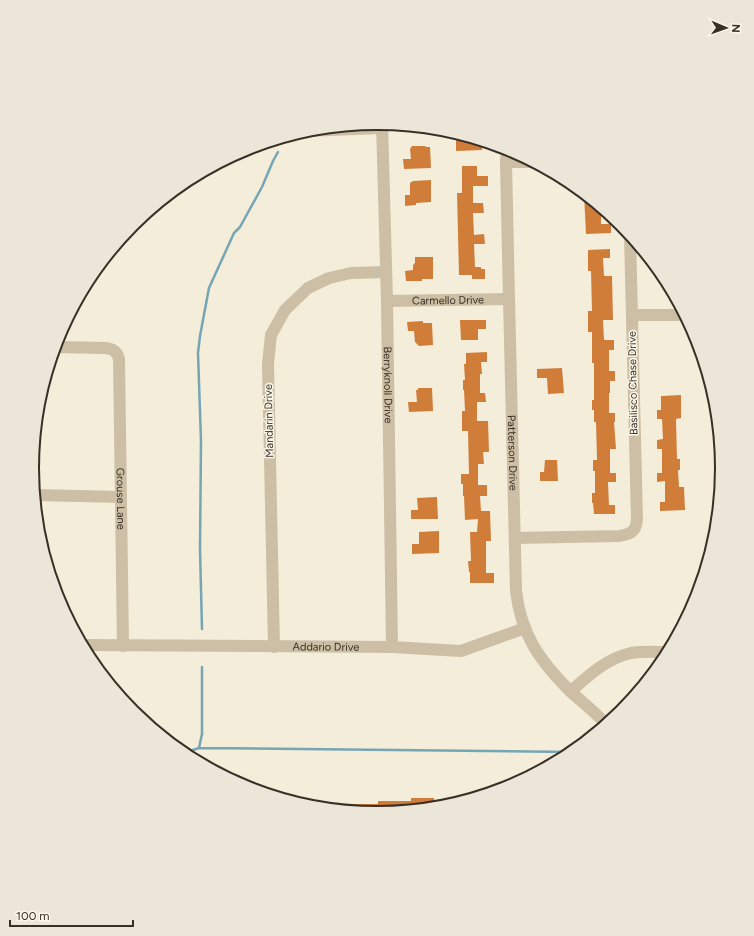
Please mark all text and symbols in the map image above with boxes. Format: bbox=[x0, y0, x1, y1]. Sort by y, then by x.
north arrow bbox=[706, 8, 746, 48]
text: N bbox=[729, 24, 742, 33]
street label: Carmello Drive bbox=[412, 293, 484, 307]
street label: Basilisco Chase Drive bbox=[626, 331, 640, 435]
street label: Berryknoll Drive bbox=[381, 346, 395, 423]
street label: Mandarin Drive bbox=[262, 384, 276, 458]
street label: Patterson Drive bbox=[505, 415, 520, 491]
street label: Grouse Lane bbox=[114, 468, 128, 530]
street label: Addario Drive bbox=[293, 640, 359, 653]
scale bar bbox=[10, 902, 133, 928]
text: 100 m bbox=[16, 909, 50, 923]

